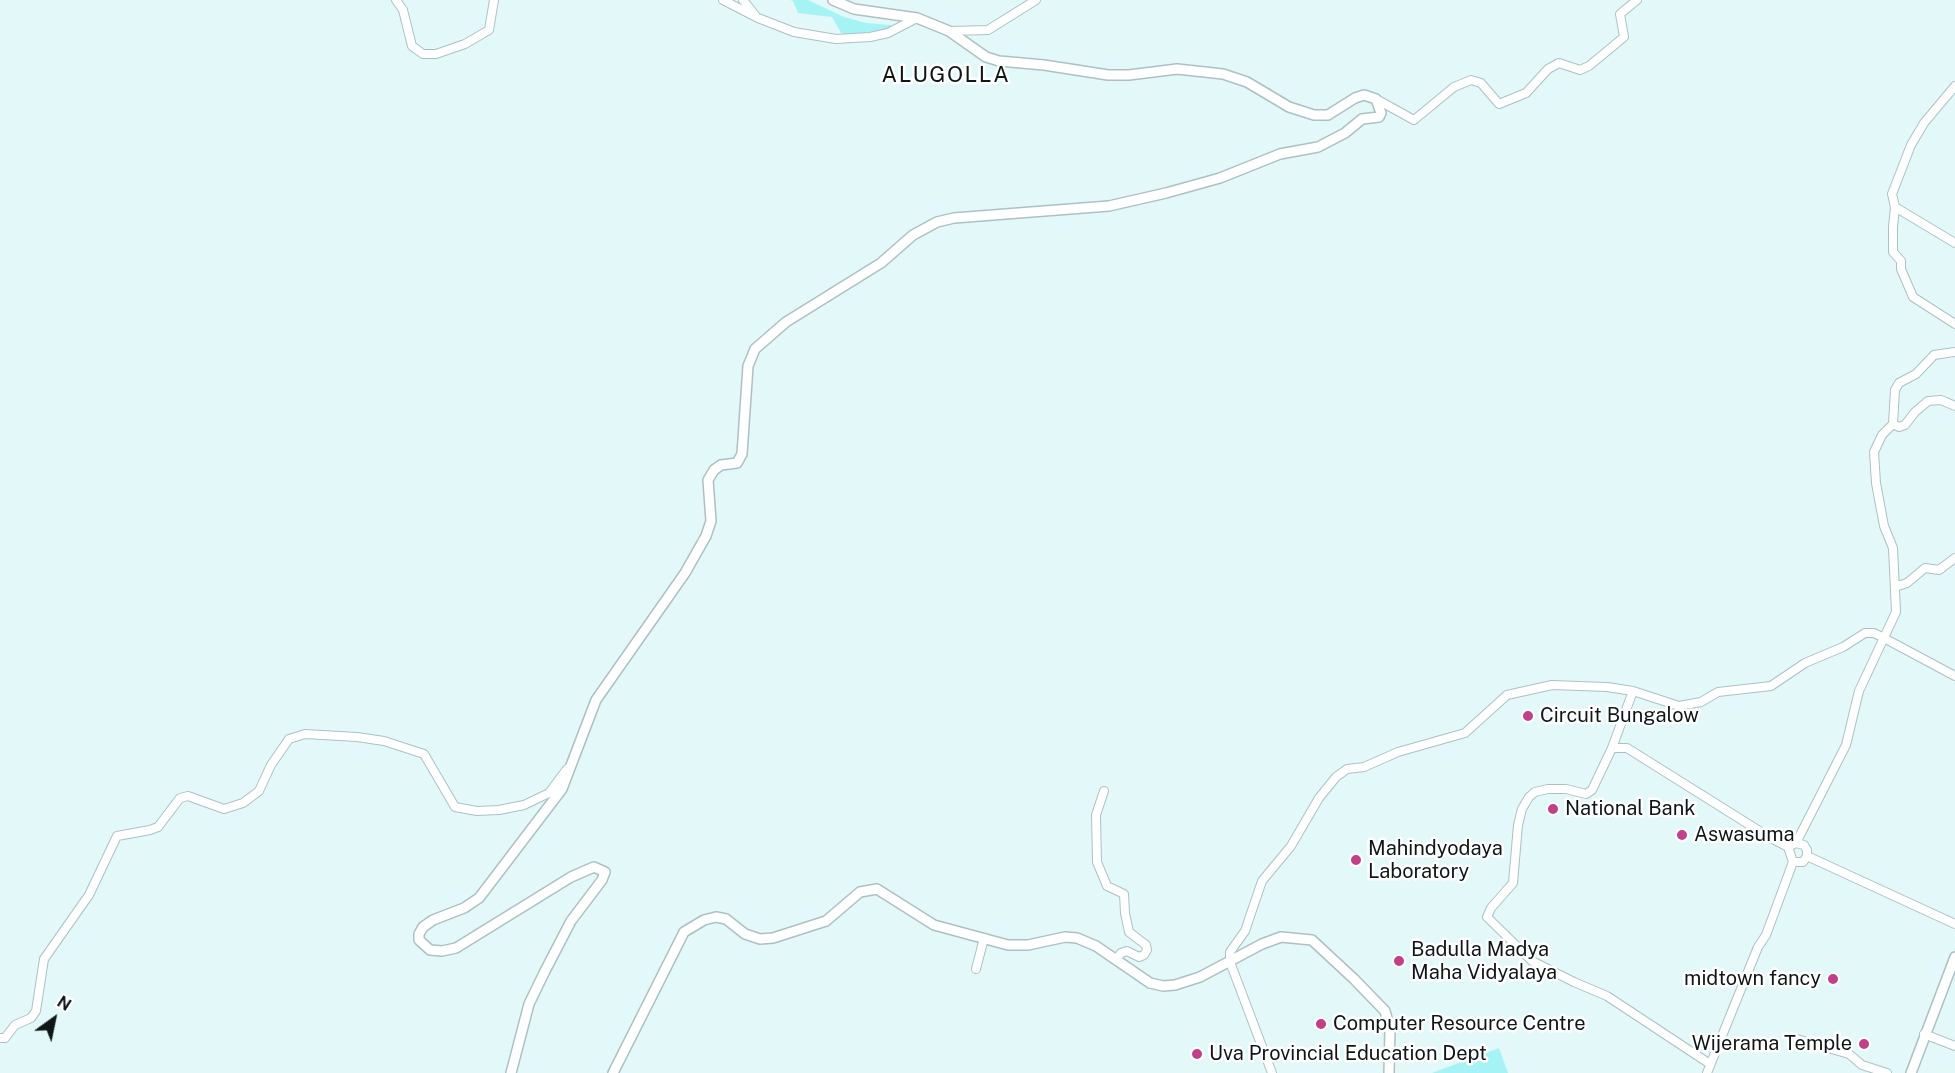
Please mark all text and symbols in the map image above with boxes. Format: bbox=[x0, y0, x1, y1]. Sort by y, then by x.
district label: ALUGOLLA bbox=[882, 62, 1010, 88]
place label: Circuit Bungalow bbox=[1540, 704, 1699, 728]
marker: Circuit Bungalow bbox=[1521, 709, 1535, 723]
place label: National Bank bbox=[1565, 797, 1695, 821]
marker: National Bank bbox=[1546, 802, 1560, 816]
place label: Aswasuma bbox=[1694, 823, 1794, 847]
marker: Aswasuma bbox=[1675, 828, 1689, 842]
place label: Mahindyodaya Laboratory bbox=[1368, 837, 1503, 884]
marker: Mahindyodaya Laboratory bbox=[1349, 853, 1363, 867]
place label: Badulla Madya Maha Vidyalaya bbox=[1411, 938, 1557, 985]
marker: Badulla Madya Maha Vidyalaya bbox=[1392, 954, 1406, 968]
place label: midtown fancy bbox=[1684, 967, 1821, 991]
marker: midtown fancy bbox=[1826, 972, 1840, 986]
north arrow bbox=[24, 989, 84, 1049]
text: N bbox=[54, 992, 74, 1015]
place label: Computer Resource Centre bbox=[1333, 1012, 1586, 1036]
marker: Computer Resource Centre bbox=[1314, 1017, 1328, 1031]
place label: Wijerama Temple bbox=[1692, 1032, 1852, 1056]
marker: Wijerama Temple bbox=[1857, 1037, 1871, 1051]
place label: Uva Provincial Education Dept bbox=[1209, 1042, 1487, 1066]
marker: Uva Provincial Education Dept bbox=[1190, 1047, 1204, 1061]

